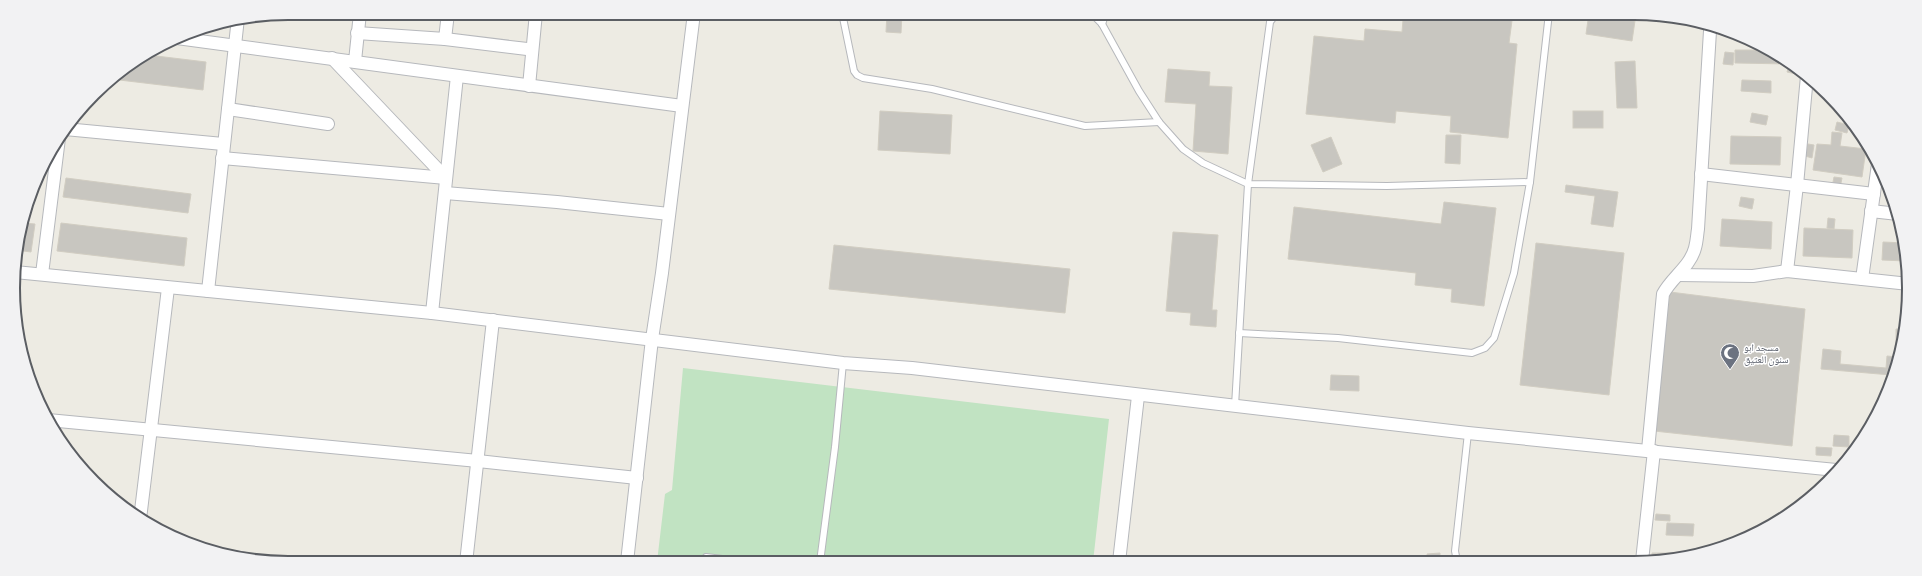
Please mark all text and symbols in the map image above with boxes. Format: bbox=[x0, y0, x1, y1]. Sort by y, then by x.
mosque icon: مسجد ابو سنون العتيق bbox=[1719, 342, 1741, 370]
place label: مسجد ابو سنون العتيق bbox=[1744, 342, 1789, 366]

